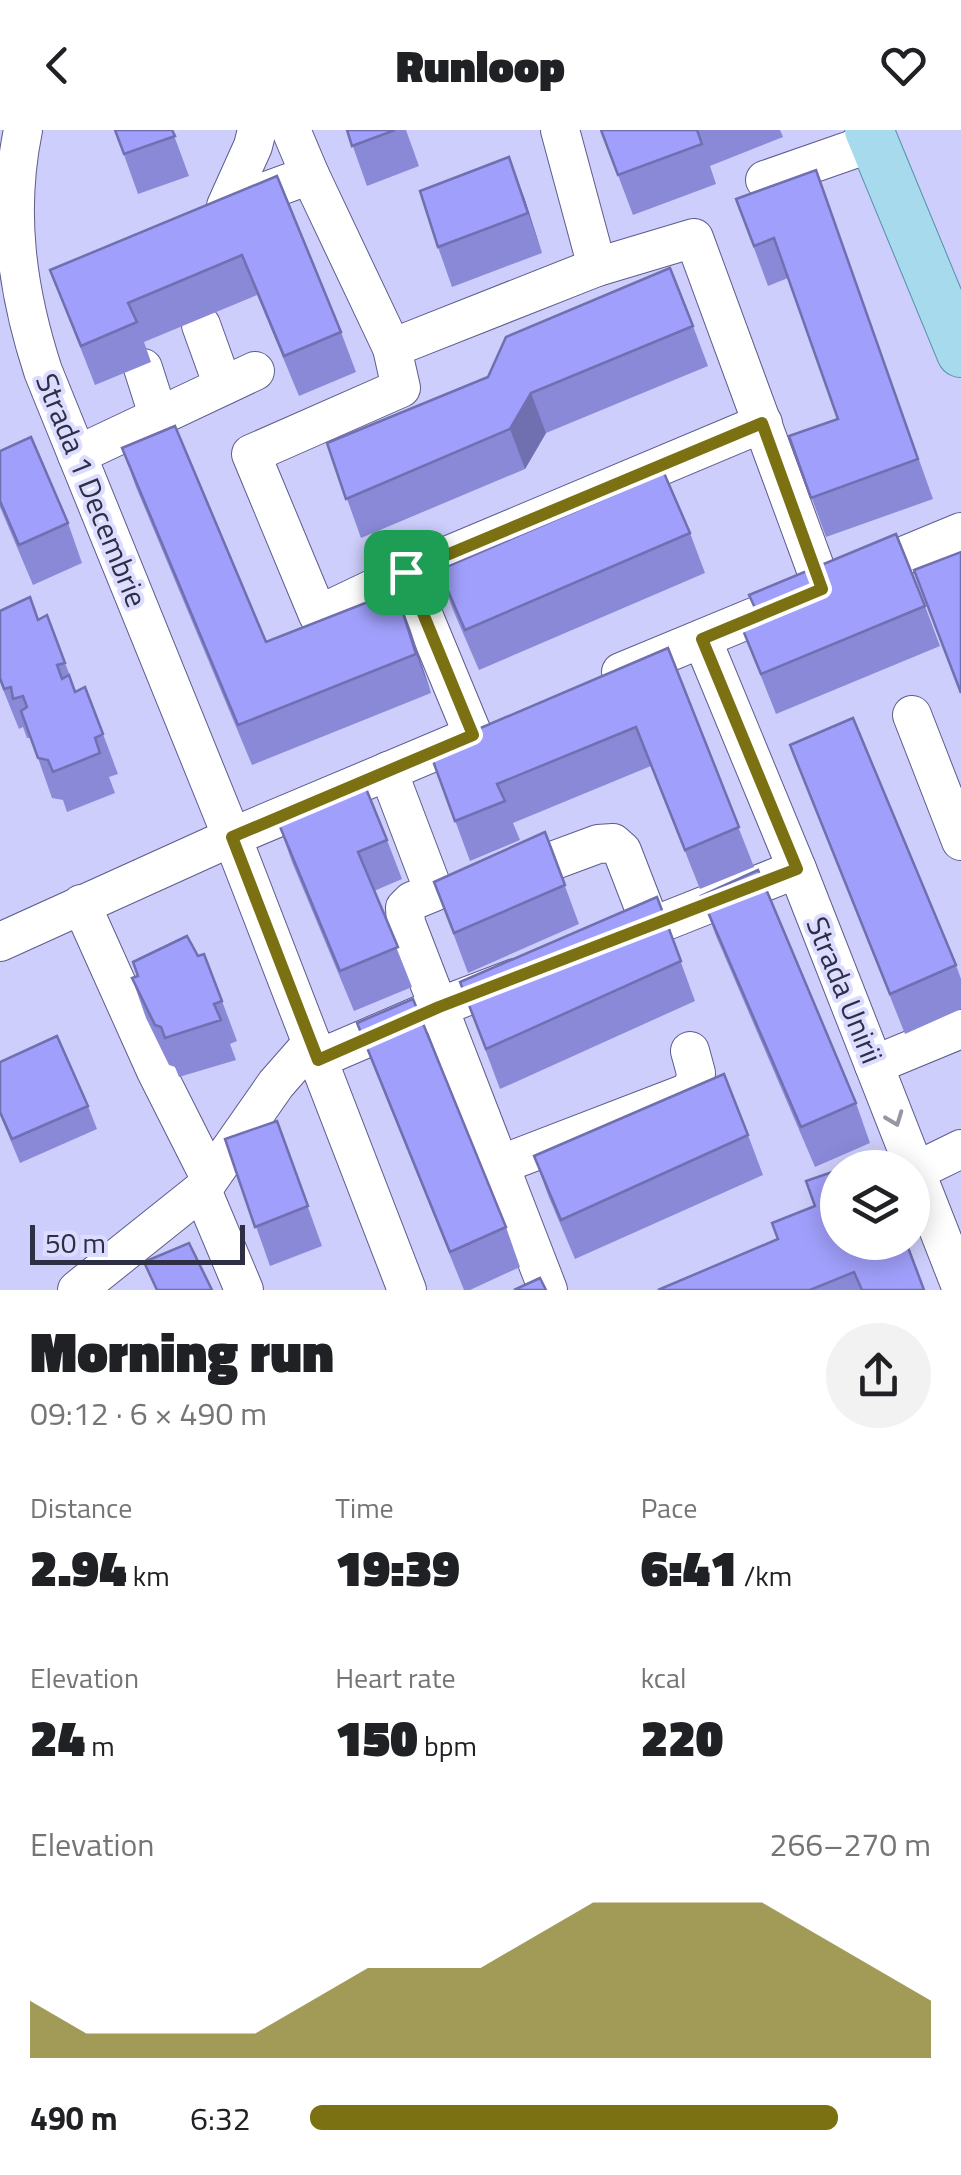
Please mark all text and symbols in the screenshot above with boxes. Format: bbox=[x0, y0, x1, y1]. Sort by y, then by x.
text: Runloop bbox=[396, 31, 565, 99]
icon: back bbox=[30, 38, 85, 93]
icon: heart bbox=[876, 38, 931, 93]
street label: Strada 1 Decembrie bbox=[24, 366, 160, 614]
pin bbox=[364, 530, 449, 615]
icon: arrive bbox=[379, 545, 434, 600]
street label: Strada Unirii bbox=[795, 910, 895, 1070]
one-way arrow bbox=[884, 1109, 904, 1126]
map controls bbox=[820, 1150, 930, 1260]
button: layers bbox=[820, 1150, 930, 1260]
scale bar bbox=[30, 1220, 245, 1264]
text: 50 m bbox=[45, 1221, 106, 1264]
text: Morning run bbox=[30, 1310, 334, 1393]
button: share bbox=[826, 1323, 931, 1428]
text: 09:12 · 6 × 490 m bbox=[30, 1389, 267, 1437]
text: Distance bbox=[30, 1486, 132, 1529]
text: Time bbox=[335, 1486, 394, 1529]
text: Pace bbox=[641, 1486, 697, 1529]
text: 2.94 bbox=[30, 1529, 127, 1605]
text: 19:39 bbox=[335, 1529, 460, 1605]
text: 6:41 bbox=[641, 1529, 738, 1605]
text: km bbox=[127, 1554, 170, 1597]
text: /km bbox=[738, 1554, 792, 1597]
text: Elevation bbox=[30, 1656, 139, 1699]
text: Heart rate bbox=[335, 1656, 456, 1699]
text: kcal bbox=[641, 1656, 686, 1699]
text: 24 bbox=[30, 1699, 85, 1775]
text: 150 bbox=[335, 1699, 418, 1775]
text: 220 bbox=[641, 1699, 723, 1775]
text: m bbox=[85, 1724, 115, 1767]
text: bpm bbox=[418, 1724, 477, 1767]
text: Elevation bbox=[30, 1820, 154, 1868]
text: 266–270 m bbox=[769, 1820, 931, 1868]
text: 490 m bbox=[30, 2094, 118, 2142]
text: 6:32 bbox=[190, 2094, 251, 2142]

